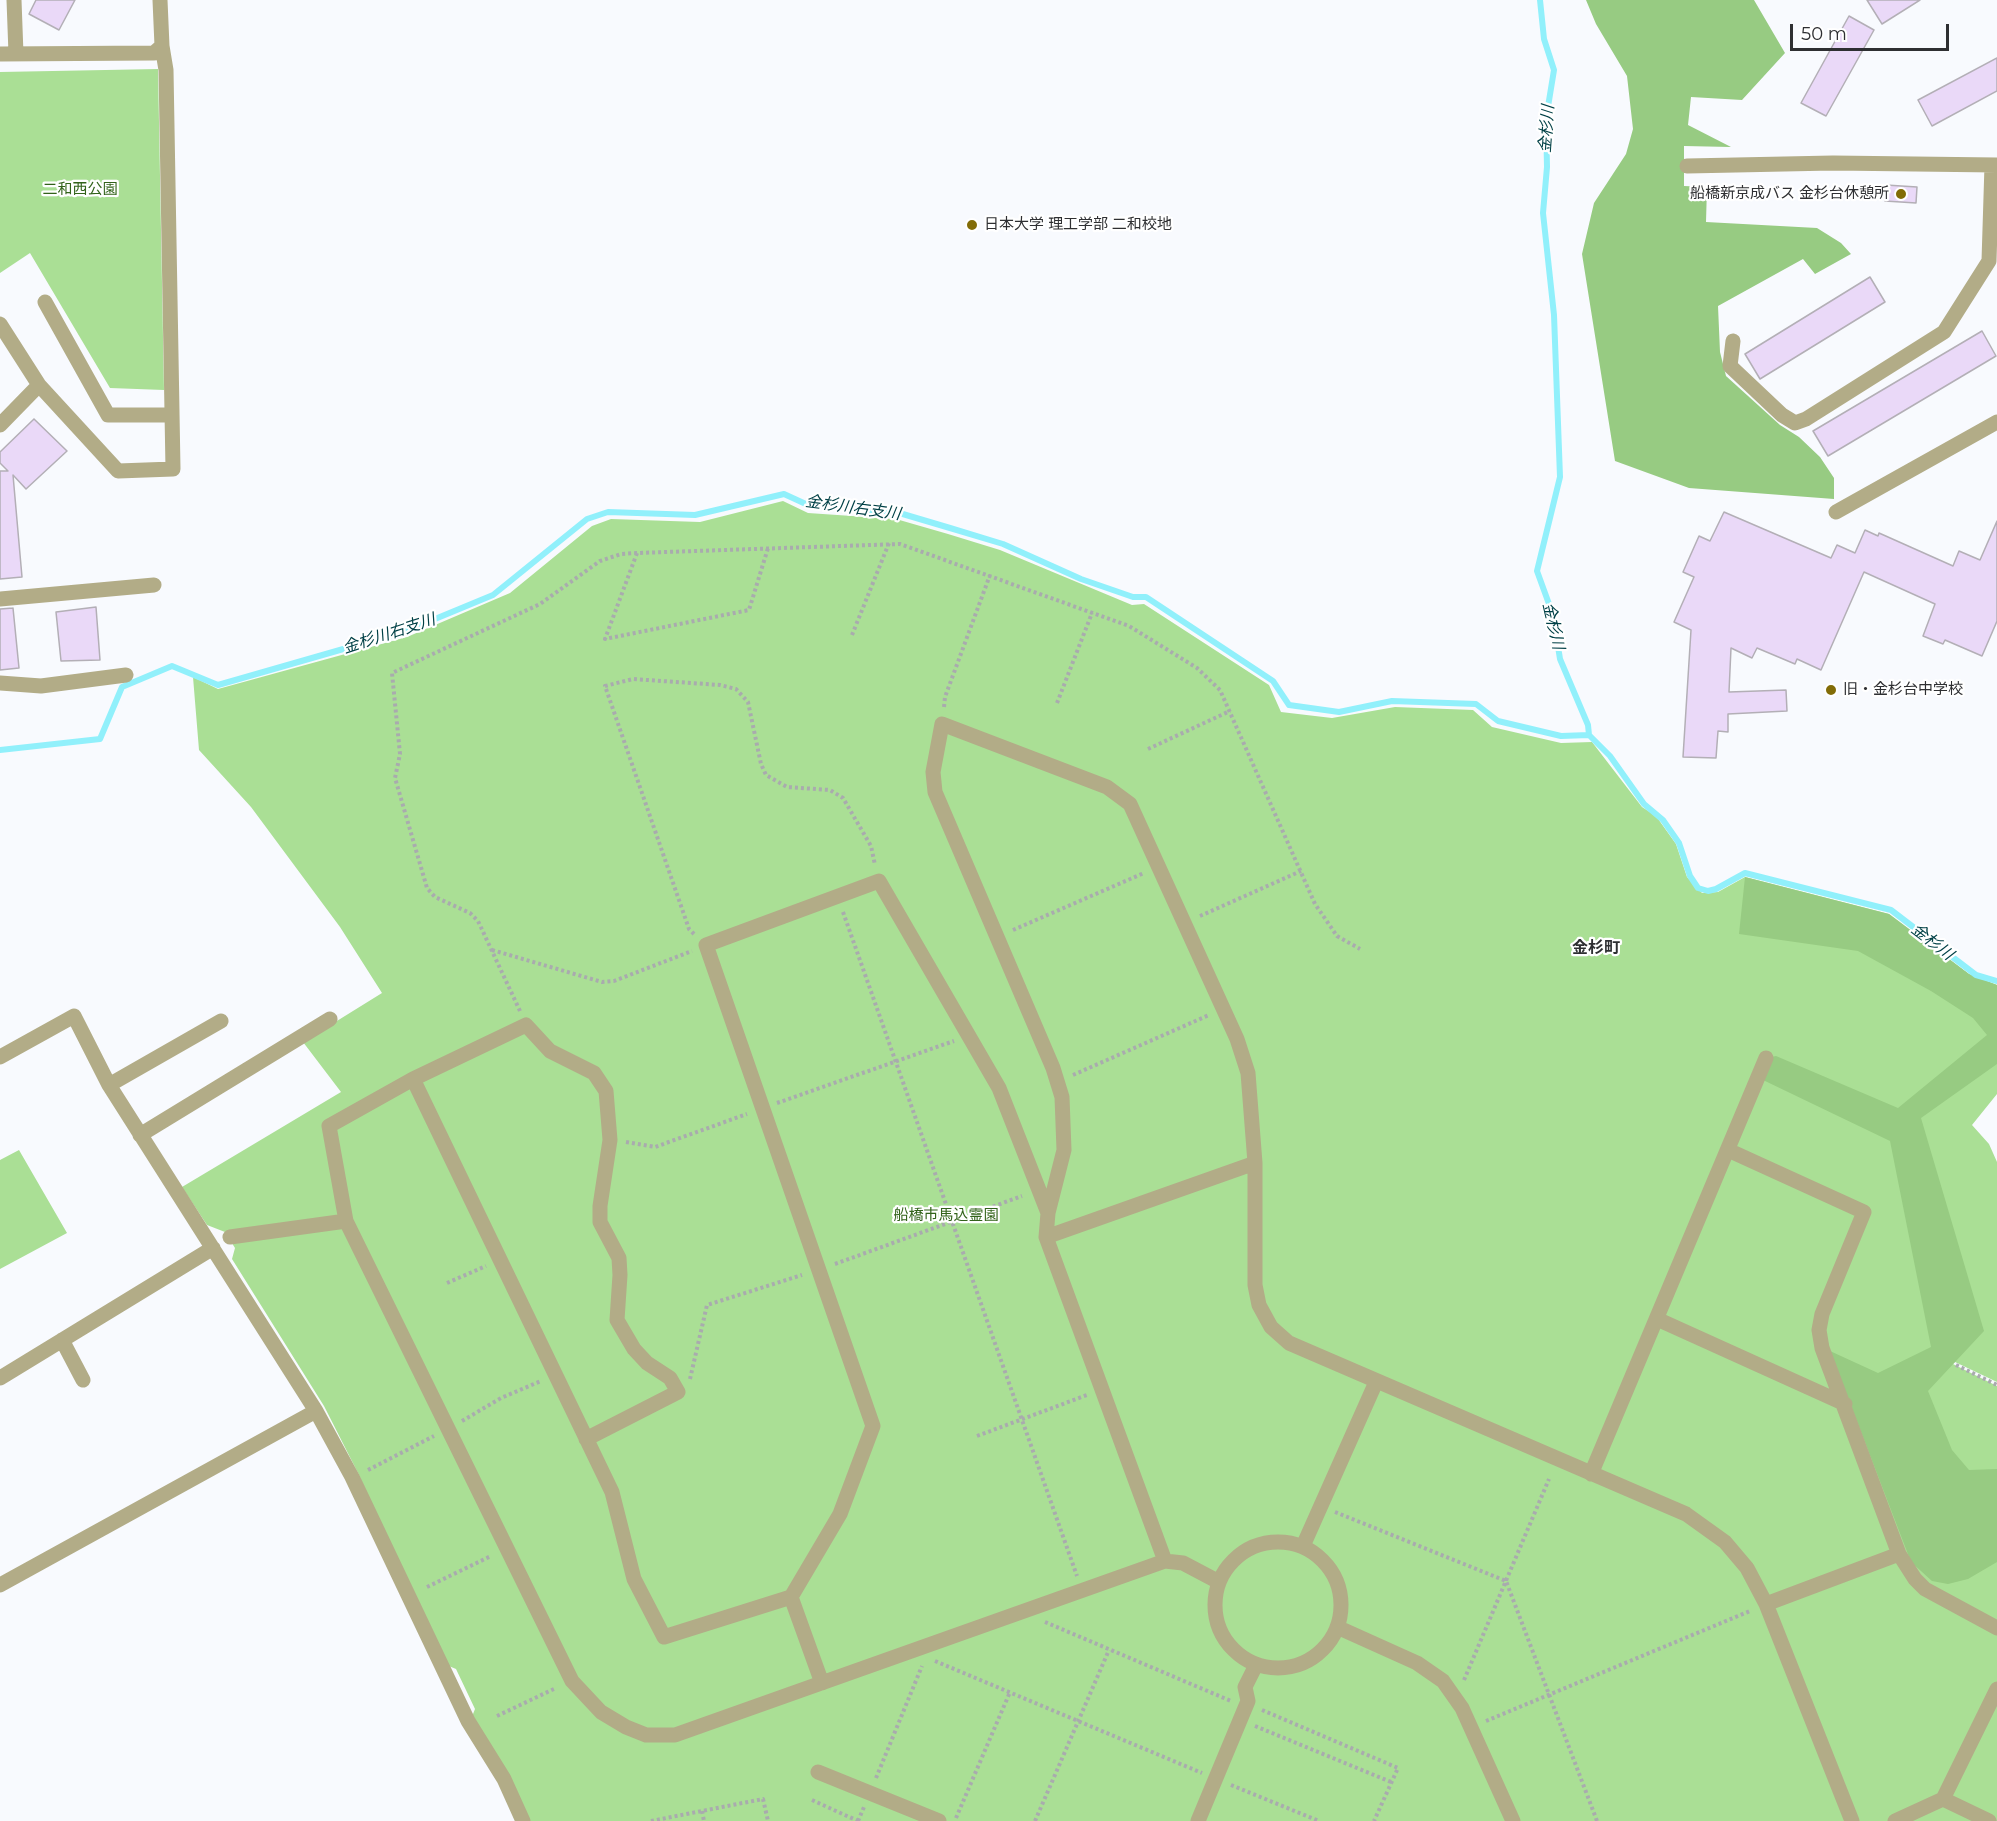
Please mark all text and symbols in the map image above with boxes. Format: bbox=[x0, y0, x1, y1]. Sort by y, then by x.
scale bar bbox=[1793, 12, 1952, 50]
text: 50 m bbox=[1801, 23, 1847, 45]
water label: 金杉川 bbox=[1536, 104, 1558, 154]
park label: 二和西公園 bbox=[43, 181, 117, 199]
place label: 船橋新京成バス 金杉台休憩所 bbox=[1690, 185, 1889, 203]
marker: 船橋新京成バス 金杉台休憩所 bbox=[1894, 187, 1908, 201]
place label: 日本大学 理工学部 二和校地 bbox=[984, 216, 1172, 234]
marker: 日本大学 理工学部 二和校地 bbox=[965, 218, 979, 232]
water label: 金杉川右支川 bbox=[804, 492, 902, 524]
water label: 金杉川 bbox=[1538, 600, 1568, 652]
water label: 金杉川右支川 bbox=[340, 610, 438, 658]
place label: 旧・金杉台中学校 bbox=[1843, 681, 1963, 699]
marker: 旧・金杉台中学校 bbox=[1824, 683, 1838, 697]
water label: 金杉川 bbox=[1907, 920, 1957, 964]
district label: 金杉町 bbox=[1572, 938, 1620, 958]
park label: 船橋市馬込霊園 bbox=[894, 1207, 998, 1225]

